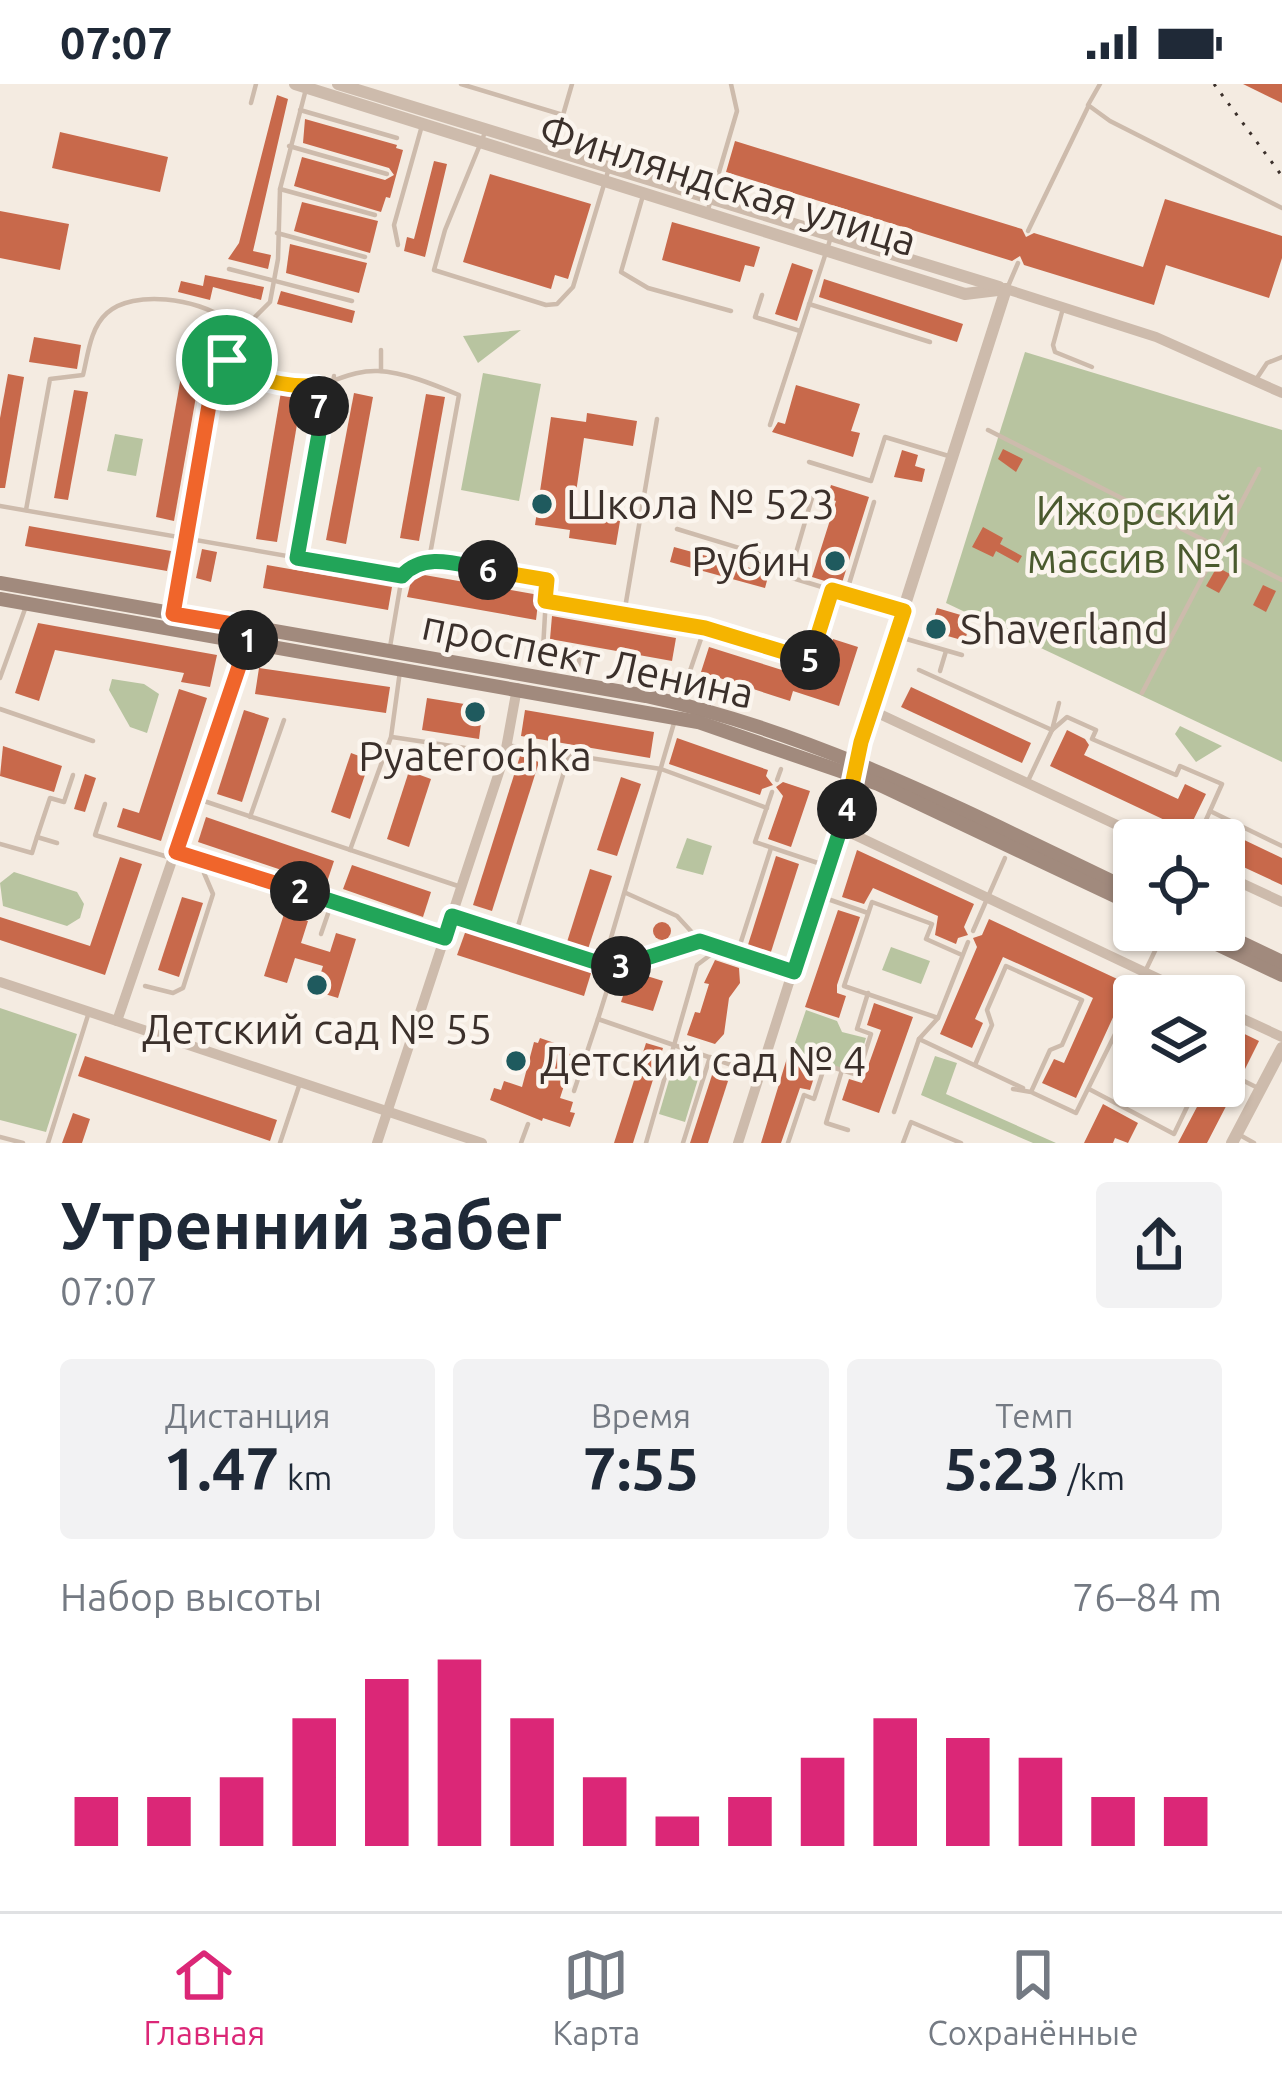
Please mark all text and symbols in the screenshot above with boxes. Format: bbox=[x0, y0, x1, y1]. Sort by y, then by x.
text: 07:07 bbox=[60, 17, 173, 68]
street label: Финляндская улица bbox=[534, 105, 922, 264]
pin bbox=[176, 309, 278, 411]
icon: arrive bbox=[194, 327, 260, 393]
pin: 7 bbox=[289, 376, 349, 436]
text: 7 bbox=[310, 387, 328, 424]
place label: Школа № 523 bbox=[566, 480, 835, 527]
park label: Ижорский массив №1 bbox=[1027, 486, 1245, 581]
marker: Школа № 523 bbox=[529, 491, 555, 517]
place label: Рубин bbox=[691, 537, 811, 584]
pin: 6 bbox=[458, 540, 518, 600]
marker: Рубин bbox=[822, 548, 848, 574]
text: 6 bbox=[479, 551, 497, 588]
street label: проспект Ленина bbox=[418, 600, 758, 717]
place label: Shaverland bbox=[960, 605, 1168, 652]
pin: 1 bbox=[218, 610, 278, 670]
marker: Shaverland bbox=[923, 616, 949, 642]
text: 1 bbox=[239, 621, 257, 658]
pin: 5 bbox=[780, 630, 840, 690]
text: 5 bbox=[801, 641, 819, 678]
marker: Pyaterochka bbox=[462, 699, 488, 725]
place label: Pyaterochka bbox=[358, 732, 592, 779]
pin: 4 bbox=[817, 779, 877, 839]
text: 4 bbox=[838, 790, 856, 827]
map controls bbox=[1113, 819, 1245, 1107]
button: locate bbox=[1113, 819, 1245, 951]
pin: 2 bbox=[270, 861, 330, 921]
text: 2 bbox=[291, 872, 309, 909]
pin: 3 bbox=[591, 936, 651, 996]
text: 3 bbox=[612, 947, 630, 984]
marker: Детский сад № 55 bbox=[304, 972, 330, 998]
button: layers bbox=[1113, 975, 1245, 1107]
place label: Детский сад № 55 bbox=[142, 1005, 492, 1052]
place label: Детский сад № 4 bbox=[540, 1037, 866, 1084]
marker: Детский сад № 4 bbox=[503, 1048, 529, 1074]
button: share bbox=[1096, 1182, 1222, 1308]
text: Утренний забег bbox=[60, 1187, 562, 1261]
text: 07:07 bbox=[60, 1269, 158, 1312]
text: Дистанция bbox=[165, 1397, 331, 1434]
text: Время bbox=[591, 1397, 691, 1434]
text: Темп bbox=[995, 1397, 1073, 1434]
text: 1.47 bbox=[163, 1434, 279, 1501]
text: 7:55 bbox=[583, 1434, 699, 1501]
text: 5:23 bbox=[944, 1434, 1060, 1501]
text: km bbox=[279, 1459, 332, 1496]
text: /km bbox=[1060, 1459, 1125, 1496]
text: Набор высоты bbox=[60, 1575, 322, 1618]
text: 76–84 m bbox=[1072, 1575, 1222, 1618]
tab: Главная bbox=[144, 1942, 265, 2051]
tab: Карта bbox=[552, 1942, 640, 2051]
tab: Сохранённые bbox=[927, 1942, 1138, 2051]

